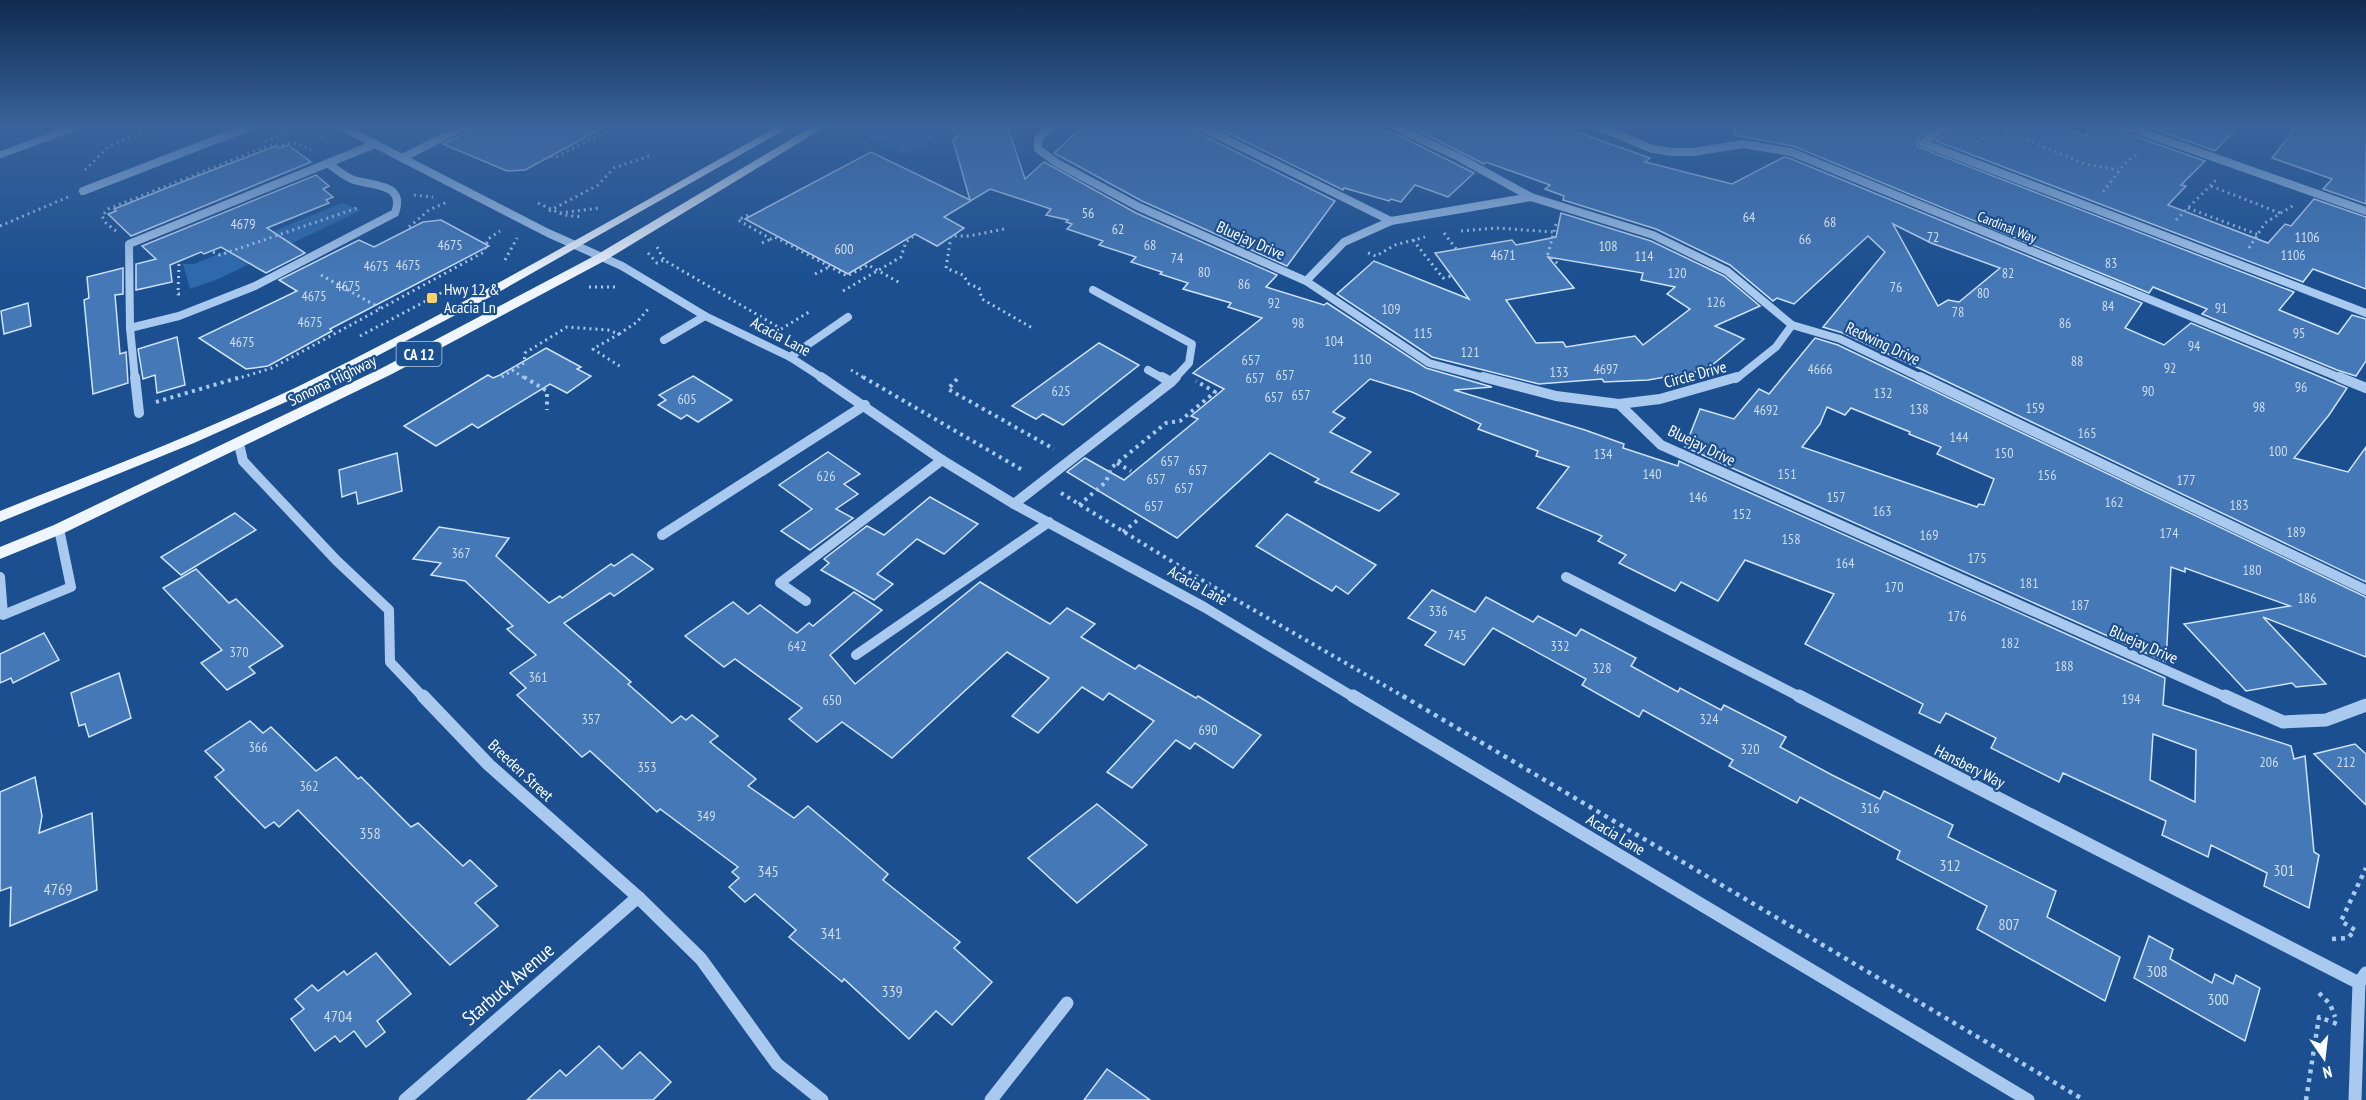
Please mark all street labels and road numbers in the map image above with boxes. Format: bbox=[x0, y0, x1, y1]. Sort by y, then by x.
street label: Cardinal Way bbox=[1975, 207, 2040, 247]
street label: Bluejay Drive bbox=[1214, 216, 1288, 264]
street label: Acacia Lane bbox=[748, 312, 814, 360]
street label: Redwing Drive bbox=[1843, 317, 1923, 369]
road number: CA 12 bbox=[396, 342, 442, 366]
street label: Sonoma Highway bbox=[285, 350, 379, 410]
street label: Circle Drive bbox=[1662, 356, 1728, 392]
street label: Bluejay Drive bbox=[1665, 420, 1739, 470]
street label: Acacia Lane bbox=[1165, 561, 1231, 609]
street label: Bluejay Drive bbox=[2107, 620, 2181, 668]
street label: Breeden Street bbox=[484, 735, 558, 806]
street label: Hansbery Way bbox=[1931, 740, 2009, 792]
street label: Acacia Lane bbox=[1583, 809, 1649, 859]
street label: Starbuck Avenue bbox=[457, 937, 559, 1031]

